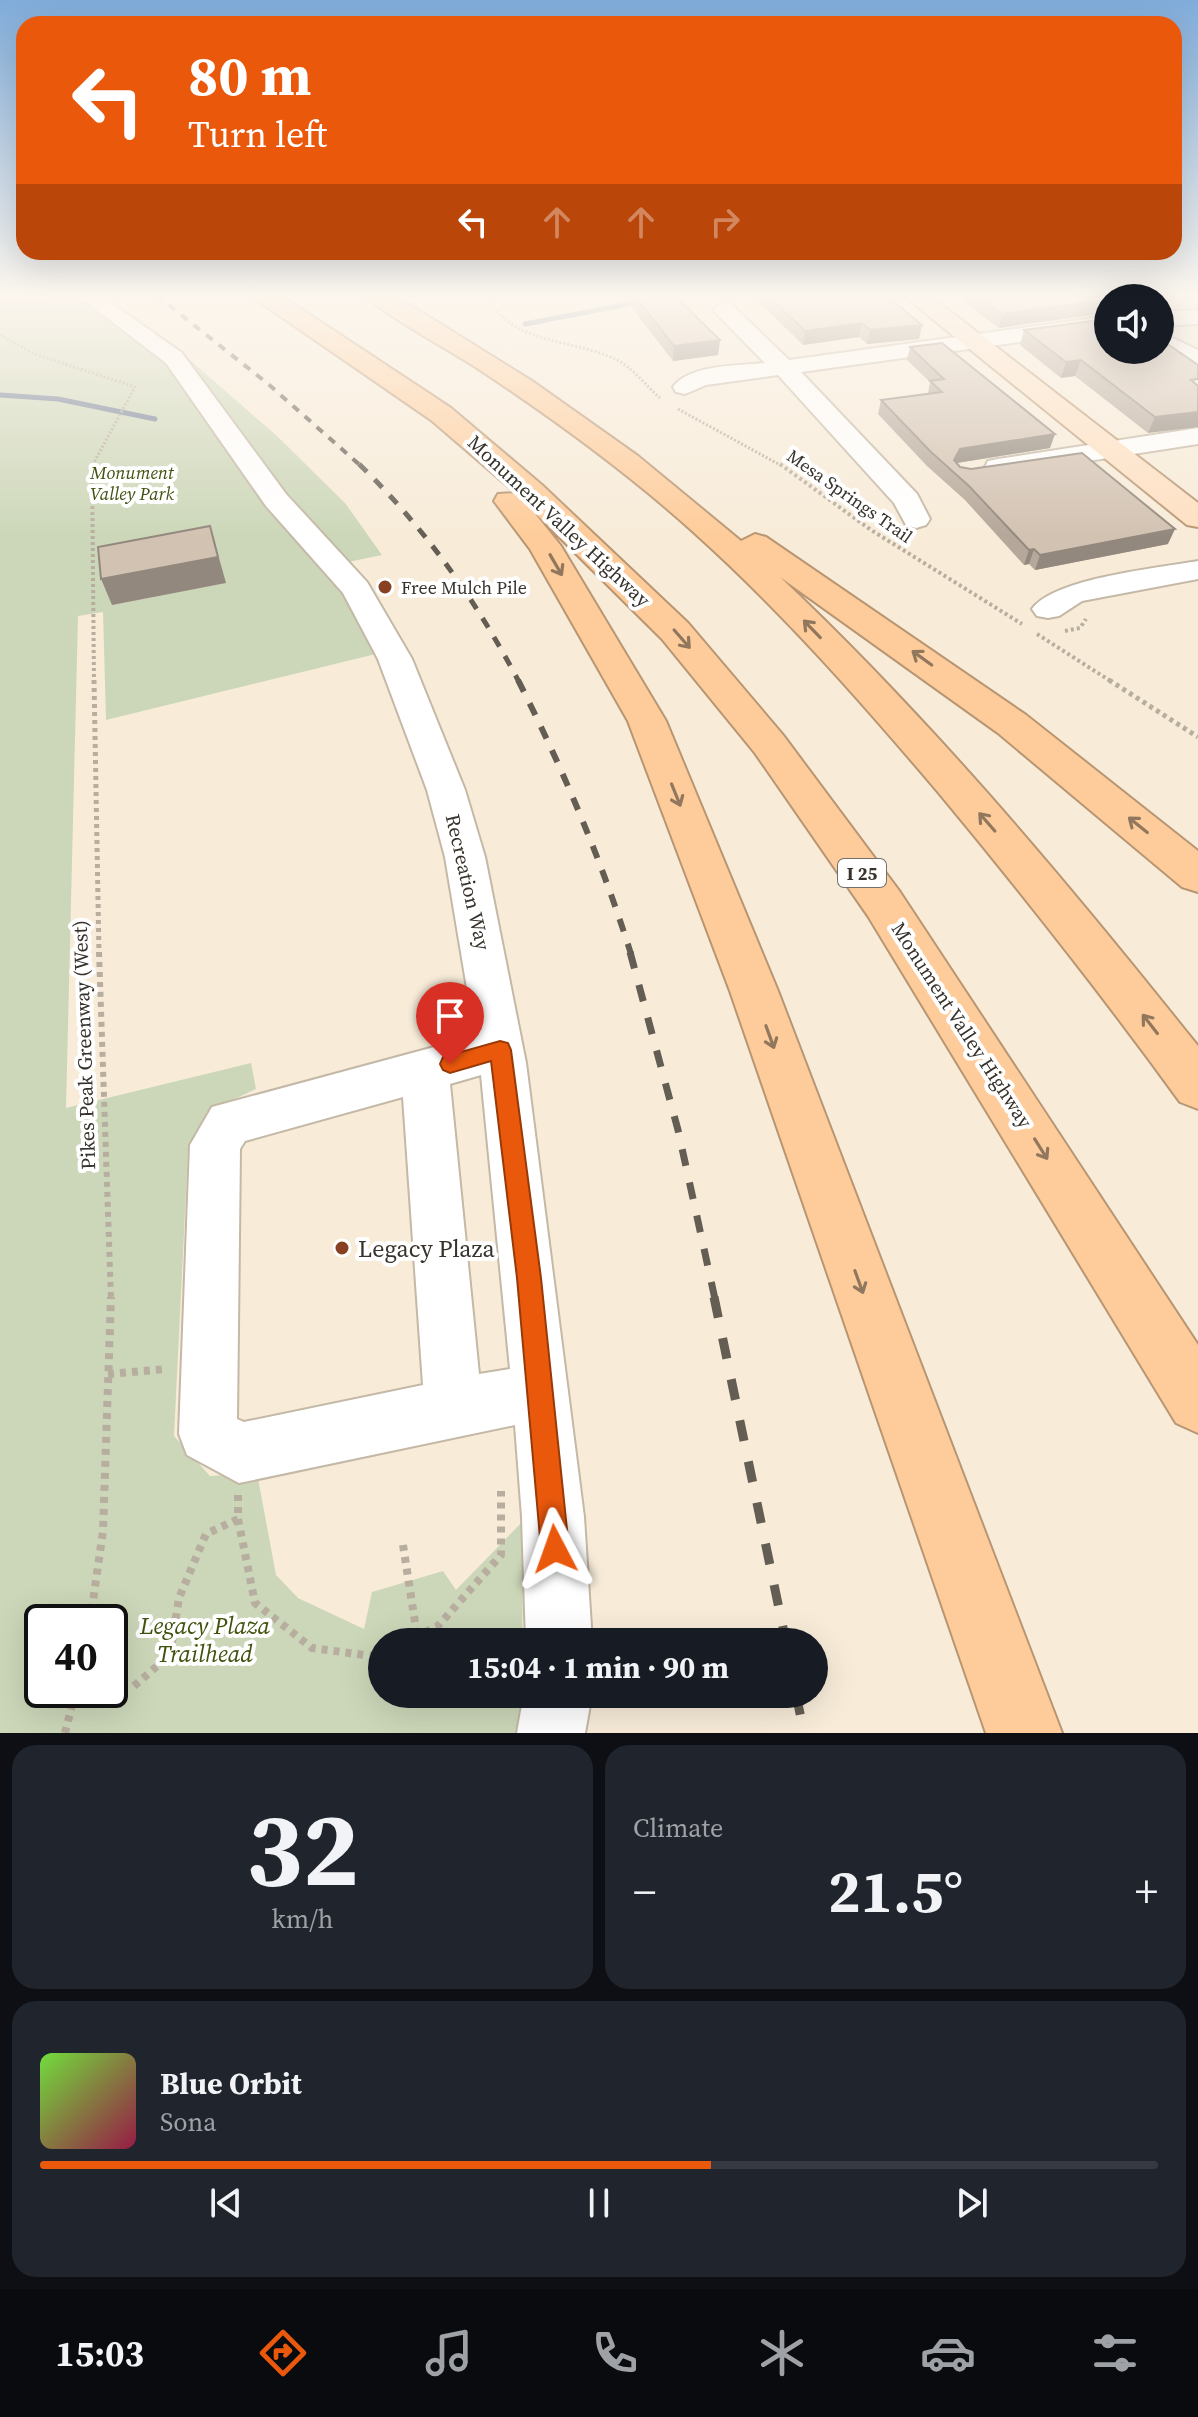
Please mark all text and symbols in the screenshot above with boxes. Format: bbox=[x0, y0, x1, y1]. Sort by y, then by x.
text: 80 m bbox=[188, 37, 311, 114]
icon: left bbox=[56, 48, 160, 152]
text: Turn left bbox=[188, 110, 327, 159]
icon: left bbox=[451, 200, 495, 244]
icon: ahead bbox=[535, 200, 579, 244]
icon: ahead bbox=[619, 200, 663, 244]
icon: right bbox=[703, 200, 747, 244]
map controls bbox=[1094, 284, 1174, 364]
button: sound bbox=[1094, 284, 1174, 364]
street label: Monument Valley Highway bbox=[462, 429, 657, 614]
street label: Mesa Springs Trail bbox=[782, 443, 918, 549]
park label: Monument Valley Park bbox=[89, 460, 175, 506]
one-way arrow bbox=[548, 553, 564, 576]
place label: Free Mulch Pile bbox=[401, 575, 527, 600]
marker: Free Mulch Pile bbox=[376, 578, 394, 596]
one-way arrow bbox=[803, 620, 822, 639]
one-way arrow bbox=[673, 629, 691, 649]
one-way arrow bbox=[911, 650, 933, 666]
one-way arrow bbox=[670, 782, 684, 807]
street label: Recreation Way bbox=[439, 811, 497, 954]
one-way arrow bbox=[978, 812, 996, 832]
one-way arrow bbox=[1128, 817, 1149, 834]
road number: I 25 bbox=[838, 859, 886, 887]
street label: Monument Valley Highway bbox=[885, 917, 1040, 1134]
street label: Pikes Peak Greenway (West) bbox=[66, 920, 102, 1170]
pin bbox=[416, 982, 484, 1064]
icon: arrive bbox=[428, 994, 472, 1038]
one-way arrow bbox=[1142, 1014, 1159, 1035]
one-way arrow bbox=[764, 1024, 779, 1049]
one-way arrow bbox=[1033, 1137, 1049, 1160]
place label: Legacy Plaza bbox=[358, 1232, 496, 1265]
marker: Legacy Plaza bbox=[333, 1239, 351, 1257]
one-way arrow bbox=[853, 1269, 867, 1293]
position arrow bbox=[513, 1507, 597, 1591]
speed limit sign: 40 bbox=[24, 1604, 128, 1708]
park label: Legacy Plaza Trailhead bbox=[139, 1609, 271, 1670]
text: 15:04 · 1 min · 90 m bbox=[467, 1647, 729, 1688]
text: 32 bbox=[246, 1777, 359, 1920]
text: Climate bbox=[633, 1810, 723, 1846]
text: 21.5° bbox=[828, 1850, 963, 1932]
text: − bbox=[633, 1861, 656, 1922]
text: + bbox=[1135, 1861, 1158, 1922]
text: km/h bbox=[272, 1901, 333, 1937]
text: Blue Orbit bbox=[160, 2063, 302, 2104]
text: Sona bbox=[160, 2104, 217, 2140]
icon: previous bbox=[204, 2181, 248, 2225]
icon: pause bbox=[577, 2181, 621, 2225]
icon: next bbox=[950, 2181, 994, 2225]
icon: directions bbox=[255, 2325, 311, 2381]
icon: music bbox=[421, 2325, 477, 2381]
icon: phone bbox=[587, 2325, 643, 2381]
icon: climate bbox=[754, 2325, 810, 2381]
icon: car bbox=[920, 2325, 976, 2381]
icon: filters bbox=[1087, 2325, 1143, 2381]
text: 15:03 bbox=[55, 2329, 144, 2378]

